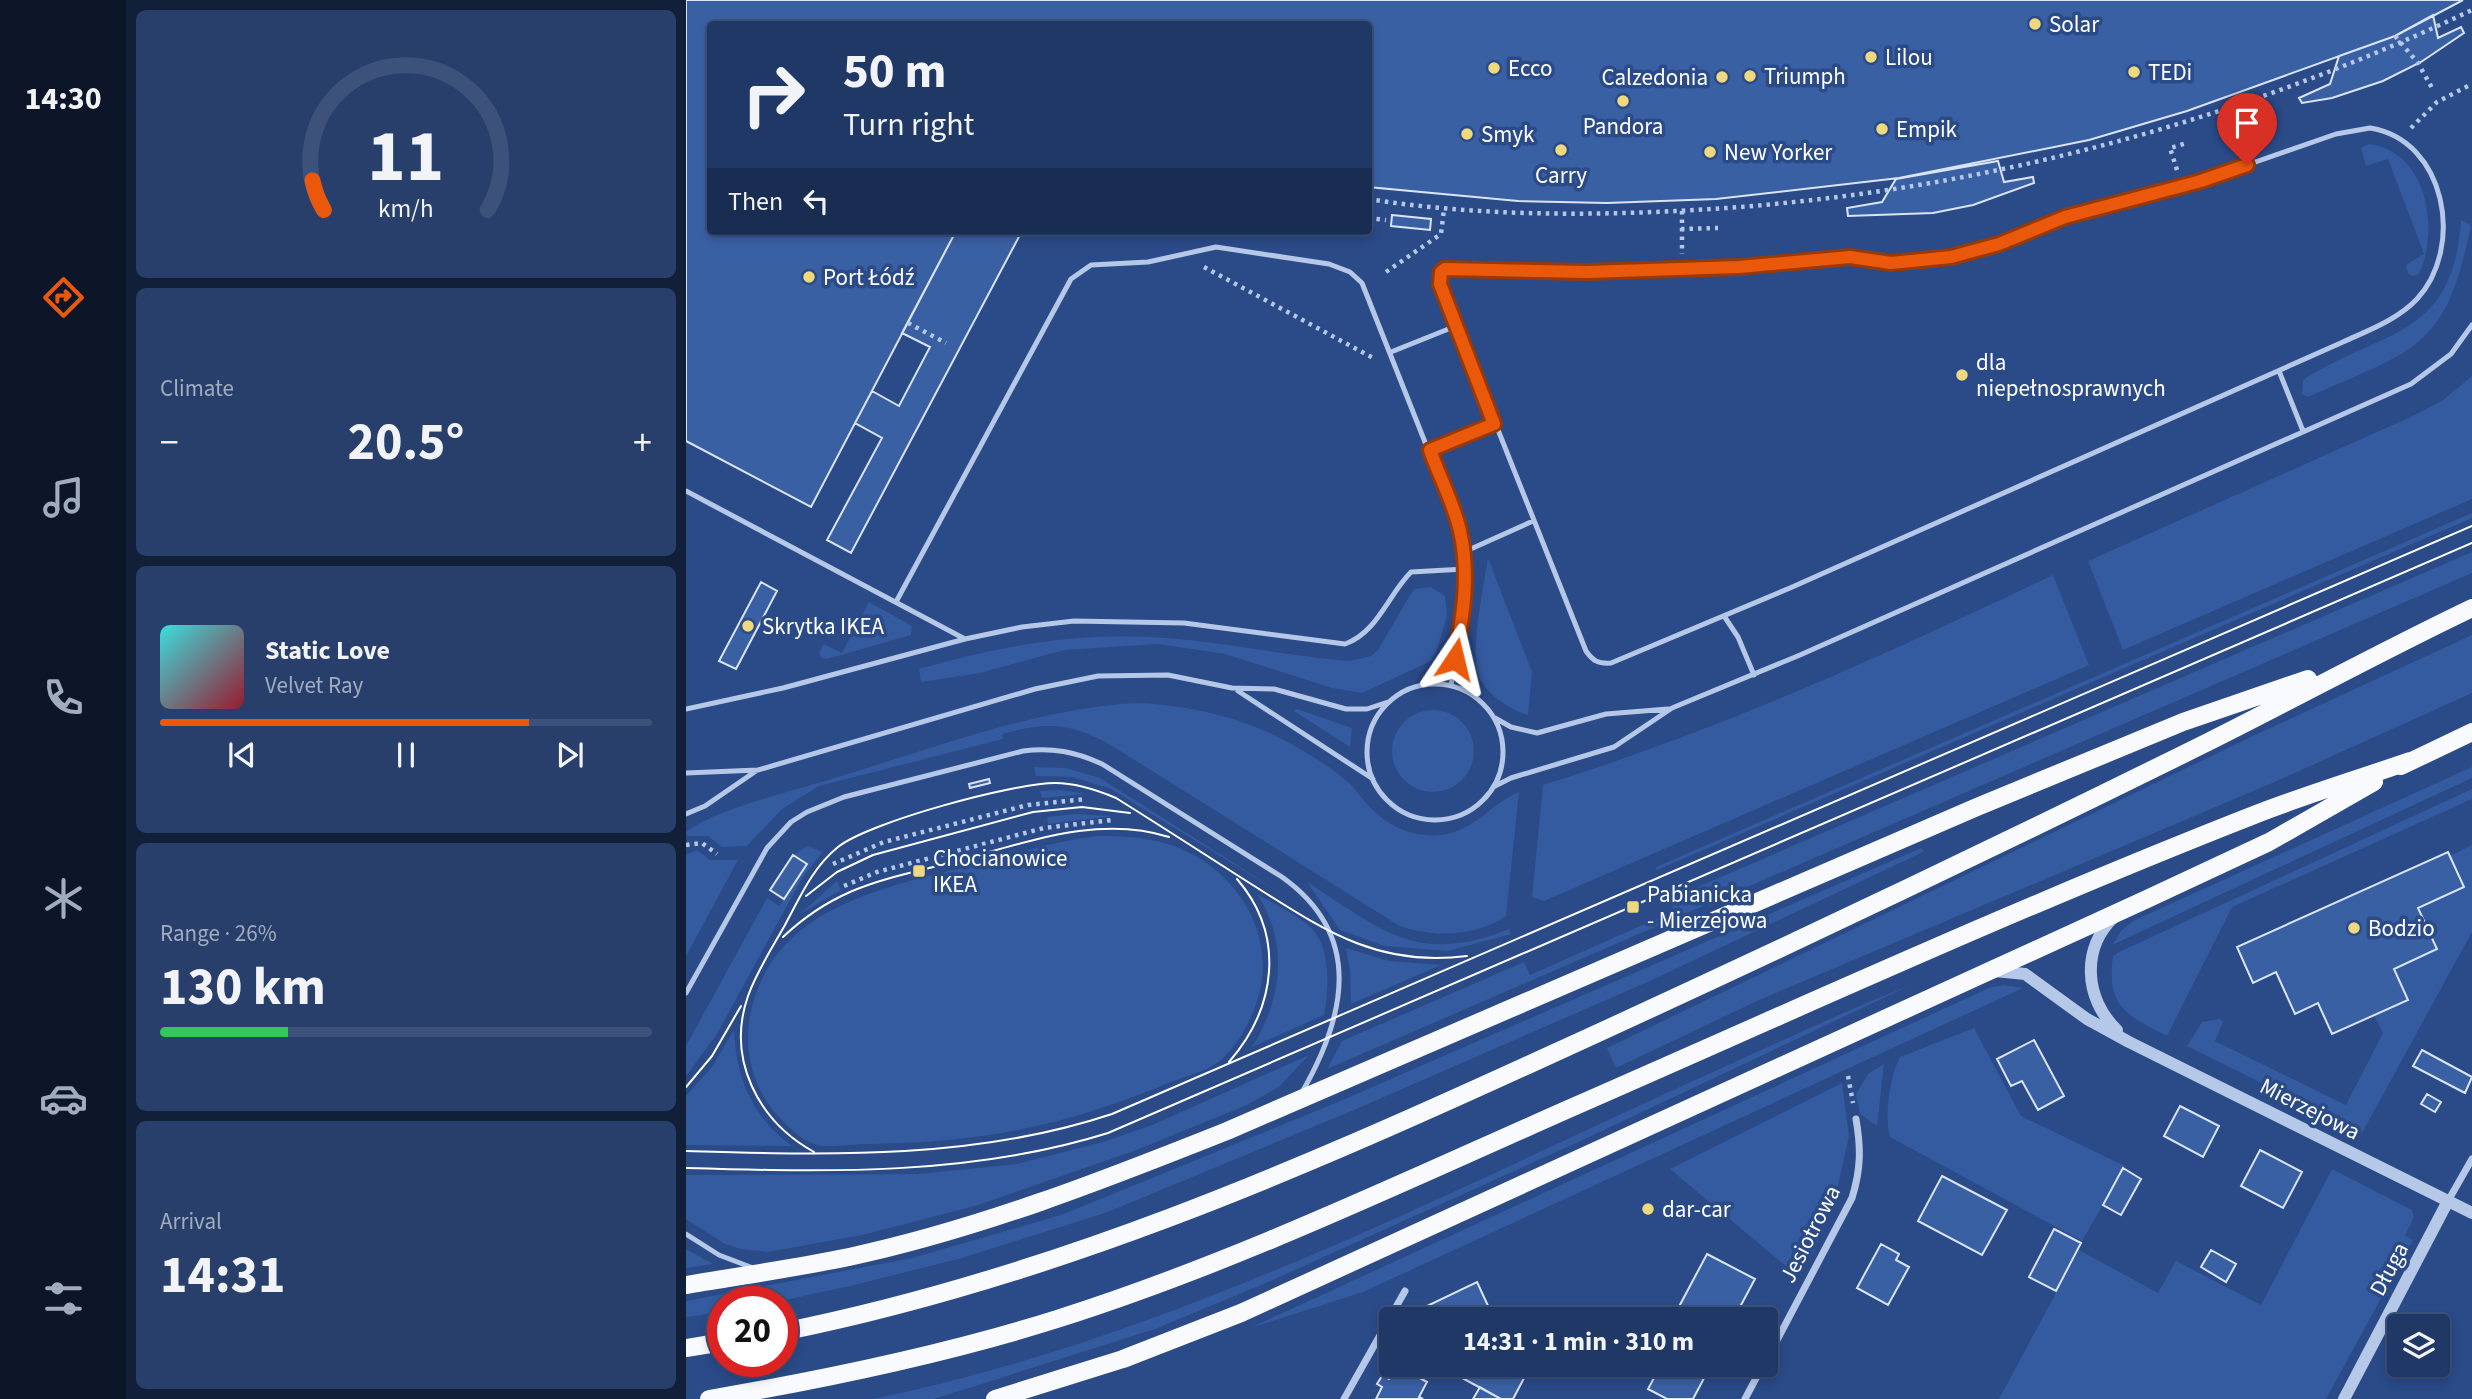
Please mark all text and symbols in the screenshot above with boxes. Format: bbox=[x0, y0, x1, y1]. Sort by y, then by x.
place label: Solar bbox=[2049, 8, 2100, 41]
marker: Solar bbox=[2027, 16, 2043, 32]
text: 50 m bbox=[843, 37, 947, 107]
place label: Lilou bbox=[1885, 41, 1933, 74]
icon: right bbox=[728, 49, 819, 140]
marker: Lilou bbox=[1863, 49, 1879, 65]
place label: Ecco bbox=[1508, 52, 1552, 85]
place label: TEDi bbox=[2148, 56, 2192, 89]
marker: Ecco bbox=[1486, 60, 1502, 76]
place label: Triumph bbox=[1764, 60, 1846, 93]
place label: Calzedonia bbox=[1601, 61, 1708, 94]
marker: TEDi bbox=[2126, 64, 2142, 80]
marker: Triumph bbox=[1742, 68, 1758, 84]
marker: Calzedonia bbox=[1714, 69, 1730, 85]
text: 14:30 bbox=[24, 76, 102, 122]
marker: Pandora bbox=[1615, 93, 1631, 109]
pin bbox=[2217, 93, 2277, 165]
text: Turn right bbox=[843, 102, 974, 148]
icon: arrive bbox=[2228, 104, 2266, 142]
text: 11 bbox=[368, 105, 444, 209]
place label: Pandora bbox=[1583, 110, 1663, 143]
place label: Empik bbox=[1896, 113, 1958, 146]
place label: Smyk bbox=[1481, 118, 1535, 151]
marker: Empik bbox=[1874, 121, 1890, 137]
marker: Smyk bbox=[1459, 126, 1475, 142]
place label: New Yorker bbox=[1724, 136, 1833, 169]
marker: Carry bbox=[1553, 142, 1569, 158]
marker: New Yorker bbox=[1702, 144, 1718, 160]
place label: Carry bbox=[1535, 159, 1587, 192]
icon: left bbox=[797, 182, 835, 220]
text: Then bbox=[728, 183, 783, 220]
text: km/h bbox=[378, 191, 434, 227]
place label: Port Łódź bbox=[823, 261, 915, 294]
marker: Port Łódź bbox=[801, 269, 817, 285]
icon: directions bbox=[39, 273, 88, 322]
place label: dla niepełnosprawnych bbox=[1976, 346, 2166, 405]
marker: dla niepełnosprawnych bbox=[1954, 367, 1970, 383]
text: Climate bbox=[160, 372, 234, 405]
text: 20.5° bbox=[348, 406, 464, 480]
text: − bbox=[160, 416, 179, 470]
text: + bbox=[633, 416, 652, 470]
icon: music bbox=[39, 473, 88, 522]
place label: Skrytka IKEA bbox=[762, 610, 885, 643]
marker: Skrytka IKEA bbox=[740, 618, 756, 634]
position arrow bbox=[1418, 622, 1492, 696]
text: Static Love bbox=[265, 632, 390, 669]
text: Velvet Ray bbox=[265, 669, 363, 702]
icon: phone bbox=[39, 673, 88, 722]
icon: previous bbox=[223, 736, 261, 774]
icon: pause bbox=[387, 736, 425, 774]
icon: next bbox=[551, 736, 589, 774]
place label: Chocianowice IKEA bbox=[933, 842, 1067, 901]
marker: Chocianowice IKEA bbox=[911, 863, 927, 879]
icon: climate bbox=[39, 874, 88, 923]
place label: Pabianicka - Mierzejowa bbox=[1647, 878, 1767, 937]
marker: Pabianicka - Mierzejowa bbox=[1625, 899, 1641, 915]
place label: Bodzio bbox=[2368, 912, 2435, 945]
text: Range · 26% bbox=[160, 917, 277, 950]
marker: Bodzio bbox=[2346, 920, 2362, 936]
text: 130 km bbox=[160, 951, 326, 1025]
street label: Mierzejowa bbox=[2254, 1070, 2366, 1148]
icon: car bbox=[39, 1074, 88, 1123]
street label: Jesiotrowa bbox=[1771, 1179, 1849, 1289]
place label: dar-car bbox=[1662, 1193, 1732, 1226]
marker: dar-car bbox=[1640, 1201, 1656, 1217]
text: Arrival bbox=[160, 1205, 222, 1238]
street label: Długa bbox=[2361, 1236, 2417, 1302]
text: 14:31 bbox=[160, 1239, 285, 1313]
icon: filters bbox=[39, 1274, 88, 1323]
speed limit sign: 20 bbox=[707, 1286, 798, 1377]
map controls bbox=[2387, 1314, 2450, 1377]
button: layers bbox=[2387, 1314, 2450, 1377]
text: 14:31 · 1 min · 310 m bbox=[1463, 1323, 1694, 1360]

